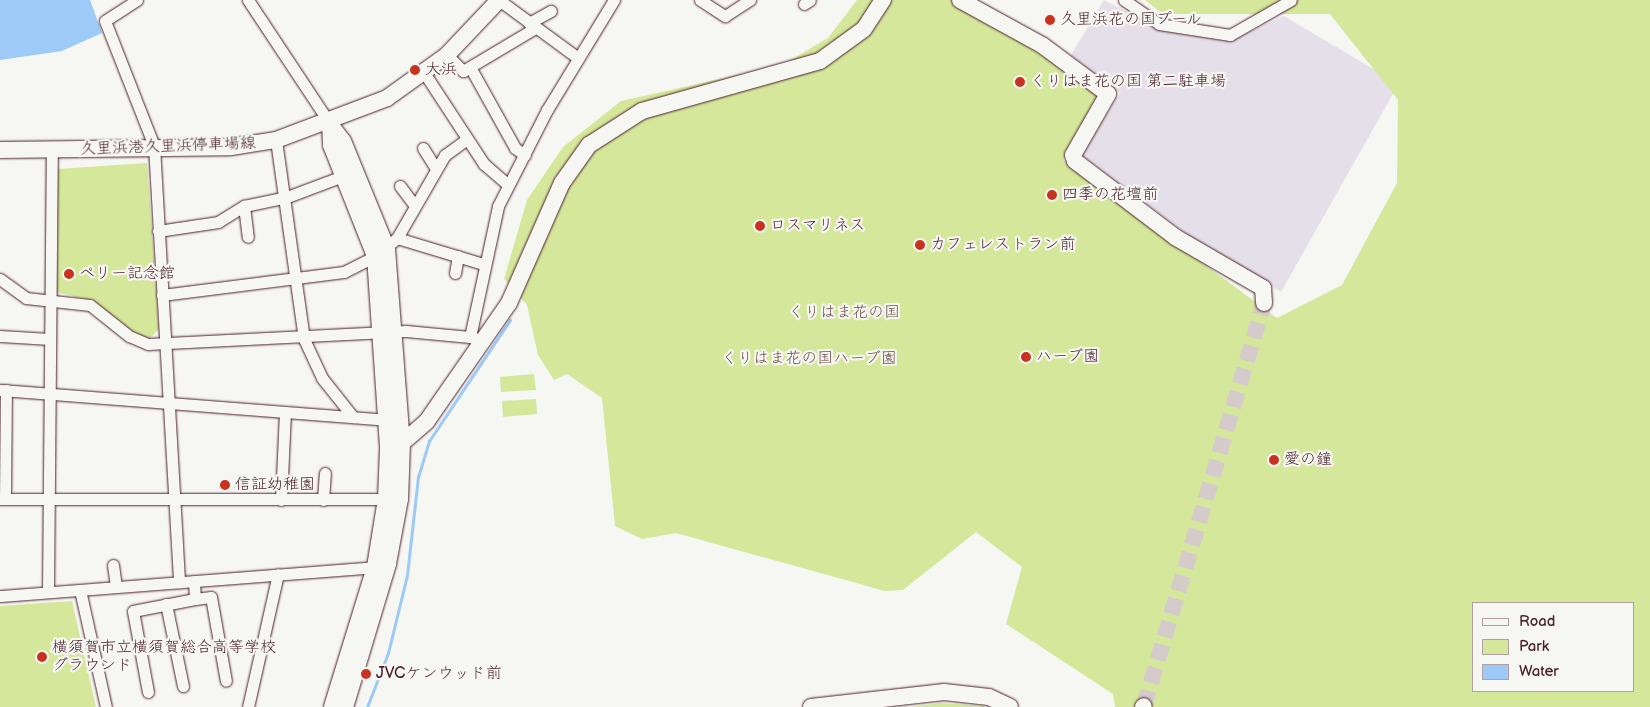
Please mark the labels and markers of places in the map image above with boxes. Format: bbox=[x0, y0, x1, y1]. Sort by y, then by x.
place label: 久里浜花の国プール bbox=[1060, 10, 1203, 30]
marker: 久里浜花の国プール bbox=[1044, 14, 1056, 26]
place label: 大浜 bbox=[425, 60, 457, 80]
marker: 大浜 bbox=[409, 64, 421, 76]
place label: くりはま花の国 第二駐車場 bbox=[1030, 72, 1226, 92]
marker: くりはま花の国 第二駐車場 bbox=[1014, 76, 1026, 88]
place label: 四季の花壇前 bbox=[1062, 185, 1158, 205]
marker: 四季の花壇前 bbox=[1046, 189, 1058, 201]
place label: ロスマリネス bbox=[770, 216, 866, 236]
marker: ロスマリネス bbox=[754, 220, 766, 232]
place label: カフェレストラン前 bbox=[930, 235, 1074, 255]
marker: カフェレストラン前 bbox=[914, 239, 926, 251]
place label: ペリー記念館 bbox=[79, 264, 175, 284]
marker: ペリー記念館 bbox=[63, 268, 75, 280]
place label: ハーブ園 bbox=[1036, 347, 1100, 367]
marker: ハーブ園 bbox=[1020, 351, 1032, 363]
place label: 愛の鐘 bbox=[1284, 450, 1332, 470]
marker: 愛の鐘 bbox=[1268, 454, 1280, 466]
place label: 信証幼稚園 bbox=[235, 475, 315, 495]
marker: 信証幼稚園 bbox=[219, 479, 231, 491]
place label: 横須賀市立横須賀総合高等学校 グラウンド bbox=[52, 638, 276, 676]
marker: 横須賀市立横須賀総合高等学校 グラウンド bbox=[36, 651, 48, 663]
place label: JVCケンウッド前 bbox=[376, 664, 501, 684]
marker: JVCケンウッド前 bbox=[360, 668, 372, 680]

